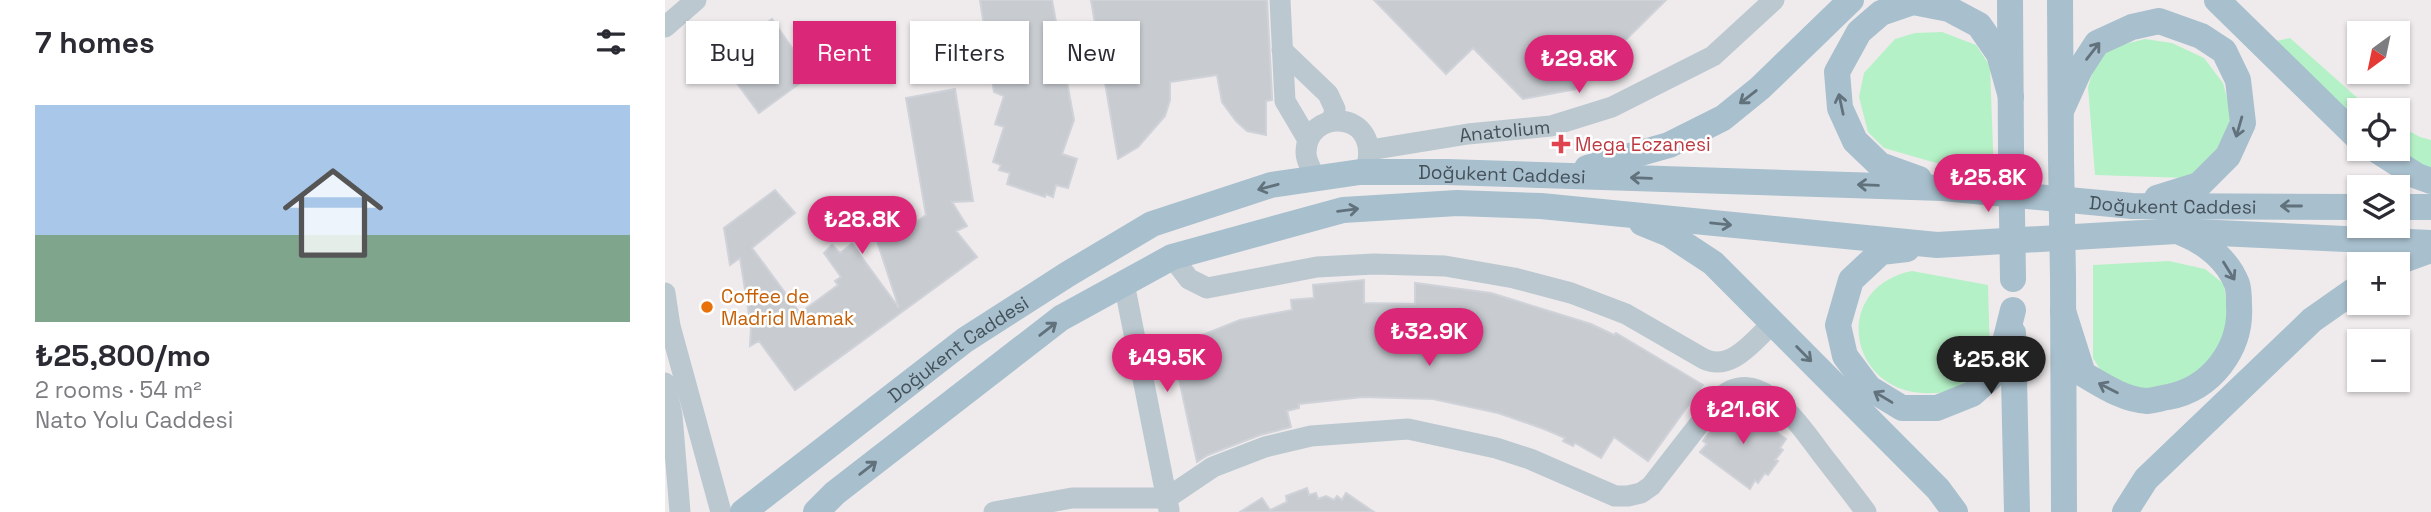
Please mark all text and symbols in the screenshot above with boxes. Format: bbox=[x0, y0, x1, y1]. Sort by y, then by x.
chip: Buy bbox=[686, 21, 779, 84]
chip: Rent bbox=[793, 21, 896, 84]
chip: Filters bbox=[910, 21, 1029, 84]
chip: New bbox=[1043, 21, 1140, 84]
north arrow bbox=[2347, 21, 2410, 84]
map controls bbox=[2347, 21, 2410, 392]
text: 7 homes bbox=[35, 23, 155, 62]
icon: filters bbox=[592, 23, 630, 61]
pin: ₺29.8K bbox=[1522, 36, 1636, 95]
one-way arrow bbox=[2086, 42, 2100, 61]
text: ₺29.8K bbox=[1541, 43, 1617, 73]
one-way arrow bbox=[1740, 90, 1758, 105]
one-way arrow bbox=[1834, 93, 1848, 116]
button: locate bbox=[2347, 98, 2410, 161]
street label: Anatolium bbox=[1457, 114, 1551, 148]
one-way arrow bbox=[2232, 116, 2245, 138]
place label: Mega Eczanesi bbox=[1575, 132, 1711, 157]
marker: Mega Eczanesi bbox=[1553, 136, 1569, 152]
icon: home bbox=[270, 150, 396, 276]
pin: ₺25.8K bbox=[1931, 154, 2045, 214]
street label: Doğukent Caddesi bbox=[1418, 160, 1586, 189]
text: ₺25.8K bbox=[1950, 162, 2026, 192]
one-way arrow bbox=[1630, 172, 1653, 185]
button: layers bbox=[2347, 175, 2410, 238]
one-way arrow bbox=[1857, 179, 1880, 192]
one-way arrow bbox=[1257, 181, 1279, 194]
street label: Doğukent Caddesi bbox=[2088, 190, 2257, 220]
pin: ₺28.8K bbox=[805, 196, 919, 256]
one-way arrow bbox=[2280, 200, 2303, 213]
text: ₺28.8K bbox=[824, 204, 900, 234]
one-way arrow bbox=[1336, 204, 1359, 217]
one-way arrow bbox=[1709, 217, 1732, 230]
button: + bbox=[2347, 252, 2410, 315]
one-way arrow bbox=[2223, 261, 2237, 281]
place label: Coffee de Madrid Mamak bbox=[721, 284, 854, 331]
street label: Doğukent Caddesi bbox=[883, 291, 1033, 408]
marker: Coffee de Madrid Mamak bbox=[699, 299, 715, 315]
pin: ₺32.9K bbox=[1372, 308, 1486, 368]
text: ₺32.9K bbox=[1390, 316, 1468, 346]
one-way arrow bbox=[1038, 321, 1056, 336]
button: − bbox=[2347, 329, 2410, 392]
pin: ₺49.5K bbox=[1110, 334, 1224, 394]
text: ₺25,800/mo bbox=[35, 336, 211, 375]
pin: ₺25.8K bbox=[1934, 336, 2048, 396]
text: ₺49.5K bbox=[1128, 342, 1206, 372]
text: ₺25.8K bbox=[1953, 344, 2029, 374]
one-way arrow bbox=[1795, 345, 1812, 362]
text: 2 rooms · 54 m² bbox=[35, 375, 202, 405]
one-way arrow bbox=[2098, 380, 2119, 394]
pin: ₺21.6K bbox=[1686, 386, 1800, 446]
one-way arrow bbox=[1874, 390, 1894, 404]
text: ₺21.6K bbox=[1706, 394, 1780, 424]
text: Nato Yolu Caddesi bbox=[35, 405, 233, 435]
one-way arrow bbox=[858, 460, 876, 475]

